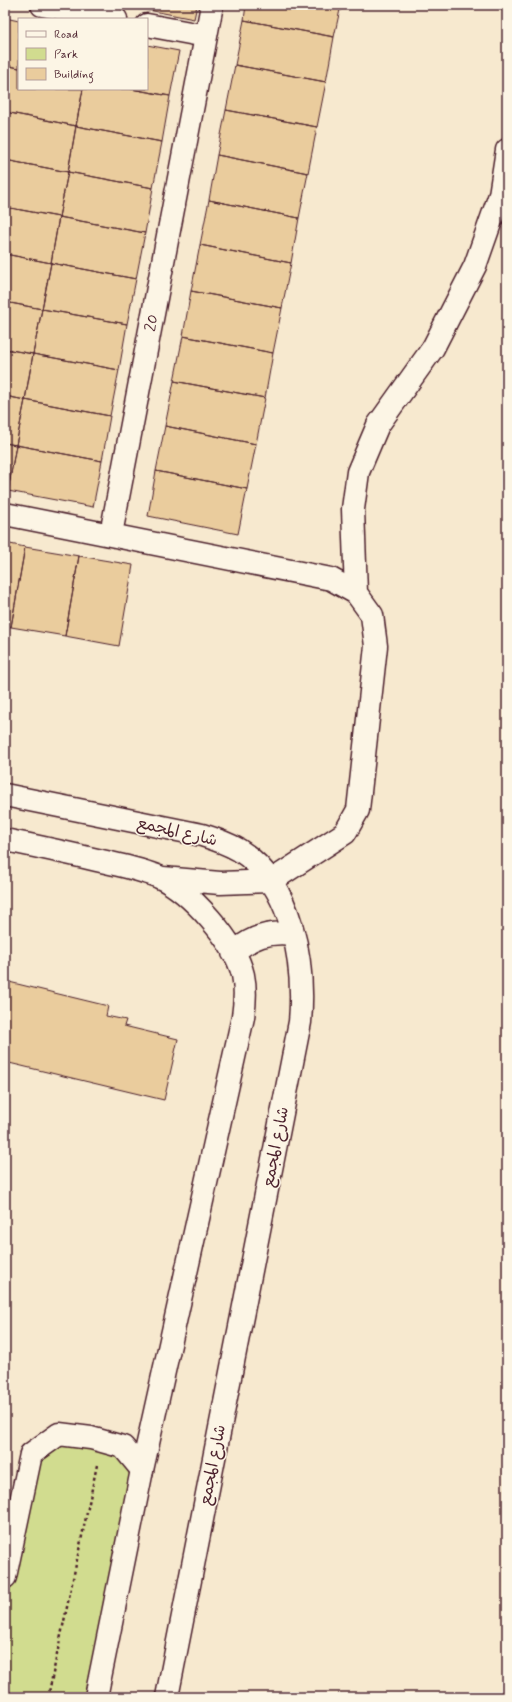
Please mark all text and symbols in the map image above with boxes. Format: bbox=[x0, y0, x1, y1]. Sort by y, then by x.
legend bbox=[18, 18, 148, 90]
text: Road bbox=[54, 27, 78, 43]
text: Park bbox=[54, 47, 78, 63]
text: Building bbox=[54, 67, 94, 84]
street label: 20 bbox=[140, 313, 164, 333]
street label: شارع المجمع bbox=[135, 813, 219, 851]
street label: شارع المجمع bbox=[258, 1105, 294, 1189]
street label: شارع المجمع bbox=[195, 1423, 231, 1507]

